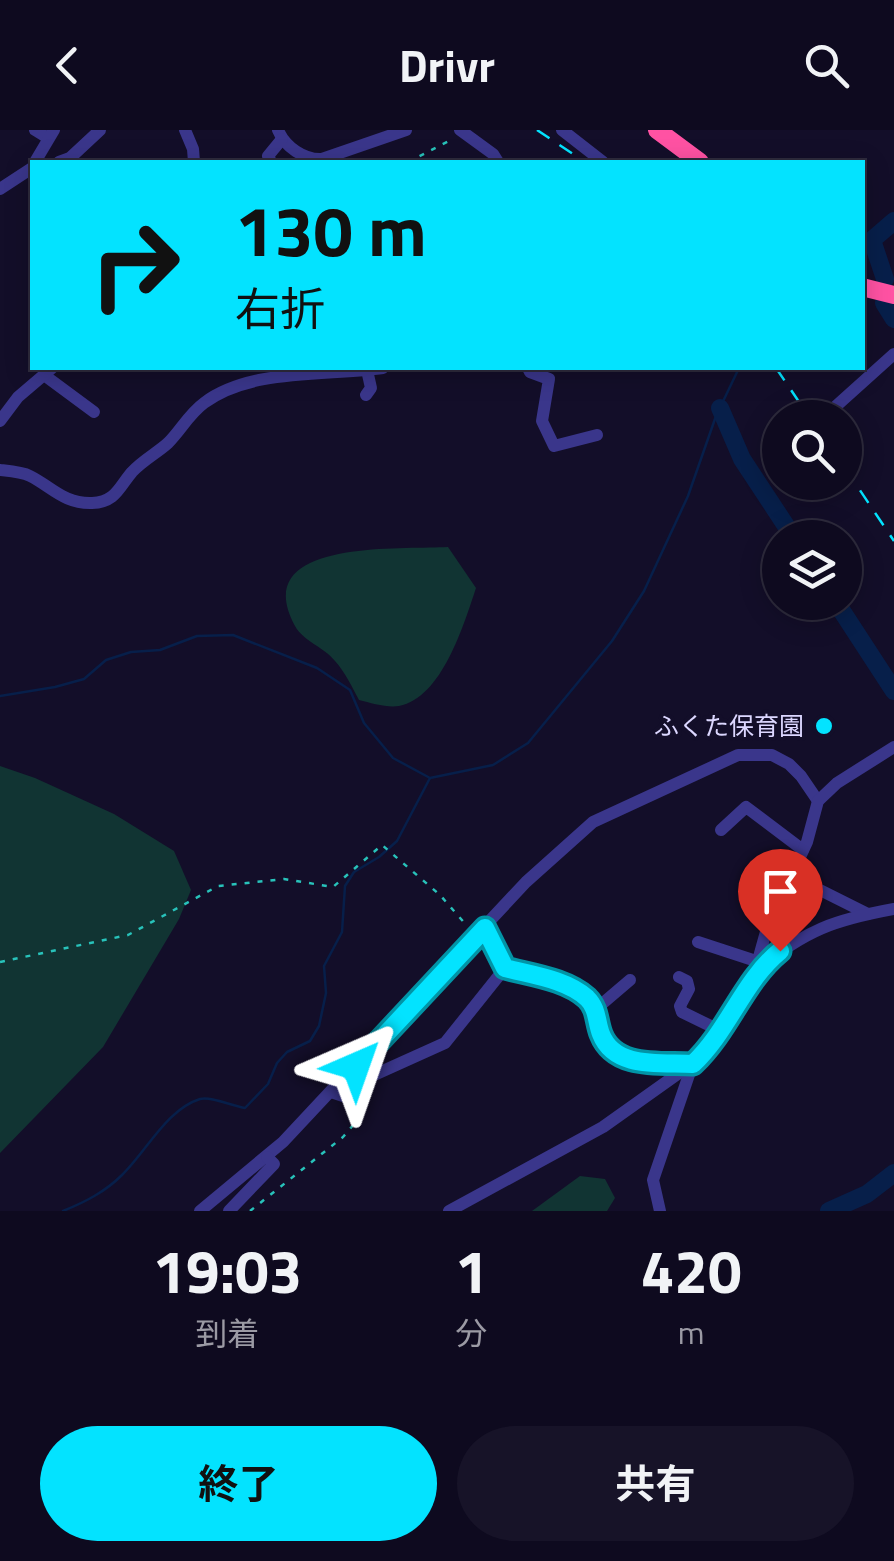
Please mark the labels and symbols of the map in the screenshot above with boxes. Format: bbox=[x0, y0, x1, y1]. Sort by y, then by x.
place label: ふくた保育園 bbox=[654, 707, 804, 745]
marker: ふくた保育園 bbox=[813, 715, 835, 737]
pin bbox=[738, 849, 823, 952]
position arrow bbox=[304, 1014, 408, 1118]

